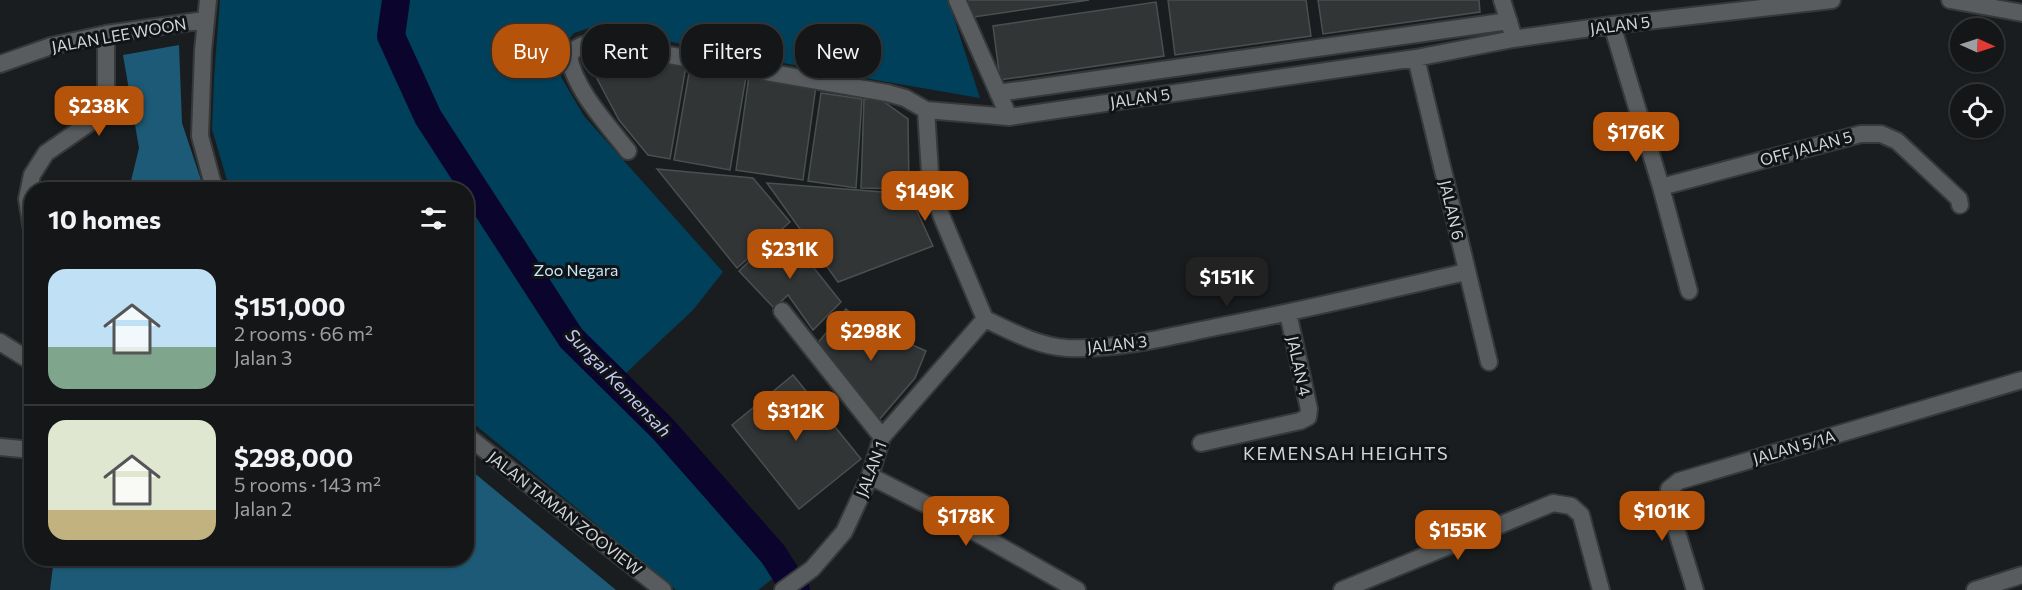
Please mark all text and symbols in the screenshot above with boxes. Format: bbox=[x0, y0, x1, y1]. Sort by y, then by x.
street label: JALAN 5 bbox=[1589, 11, 1651, 38]
street label: JALAN LEE WOON bbox=[50, 13, 188, 56]
north arrow bbox=[1950, 18, 2004, 72]
map controls bbox=[1950, 18, 2004, 138]
chip: Buy bbox=[492, 24, 570, 78]
chip: Rent bbox=[582, 24, 669, 78]
chip: Filters bbox=[681, 24, 783, 78]
chip: New bbox=[795, 24, 881, 78]
street label: JALAN 5 bbox=[1109, 84, 1171, 111]
button: locate bbox=[1950, 84, 2004, 138]
pin: $238K bbox=[57, 86, 141, 137]
text: $238K bbox=[69, 93, 129, 117]
pin: $176K bbox=[1594, 112, 1678, 163]
text: $176K bbox=[1607, 119, 1665, 143]
street label: OFF JALAN 5 bbox=[1758, 126, 1854, 169]
pin: $149K bbox=[883, 171, 967, 222]
text: $149K bbox=[895, 178, 955, 202]
street label: JALAN 6 bbox=[1436, 178, 1469, 242]
icon: filters bbox=[417, 202, 450, 235]
text: 10 homes bbox=[48, 203, 161, 234]
pin: $231K bbox=[748, 229, 832, 280]
text: $231K bbox=[761, 236, 819, 260]
pin: $151K bbox=[1185, 257, 1269, 308]
park label: Zoo Negara bbox=[534, 260, 618, 279]
text: $151K bbox=[1199, 264, 1255, 288]
text: $151,000 bbox=[234, 290, 346, 321]
icon: home bbox=[96, 293, 168, 365]
pin: $298K bbox=[829, 311, 913, 362]
text: $298K bbox=[840, 318, 902, 342]
text: 2 rooms · 66 m² bbox=[234, 321, 373, 345]
water label: Sungai Kemensah bbox=[561, 324, 676, 441]
street label: JALAN 3 bbox=[1086, 331, 1148, 356]
street label: JALAN 4 bbox=[1284, 334, 1315, 398]
text: Jalan 3 bbox=[234, 345, 293, 369]
pin: $312K bbox=[754, 391, 838, 442]
text: $312K bbox=[767, 398, 825, 422]
street label: JALAN 5/1A bbox=[1750, 426, 1837, 467]
street label: JALAN 1 bbox=[851, 438, 890, 499]
text: $298,000 bbox=[234, 441, 353, 472]
district label: KEMENSAH HEIGHTS bbox=[1243, 442, 1449, 464]
icon: home bbox=[96, 444, 168, 516]
street label: JALAN TAMAN ZOOVIEW bbox=[485, 447, 646, 579]
text: 5 rooms · 143 m² bbox=[234, 472, 381, 496]
pin: $101K bbox=[1620, 491, 1704, 542]
text: Jalan 2 bbox=[234, 496, 292, 520]
pin: $178K bbox=[924, 496, 1008, 547]
text: $101K bbox=[1634, 498, 1690, 522]
text: $178K bbox=[937, 503, 995, 527]
pin: $155K bbox=[1416, 510, 1500, 561]
text: $155K bbox=[1429, 517, 1487, 541]

